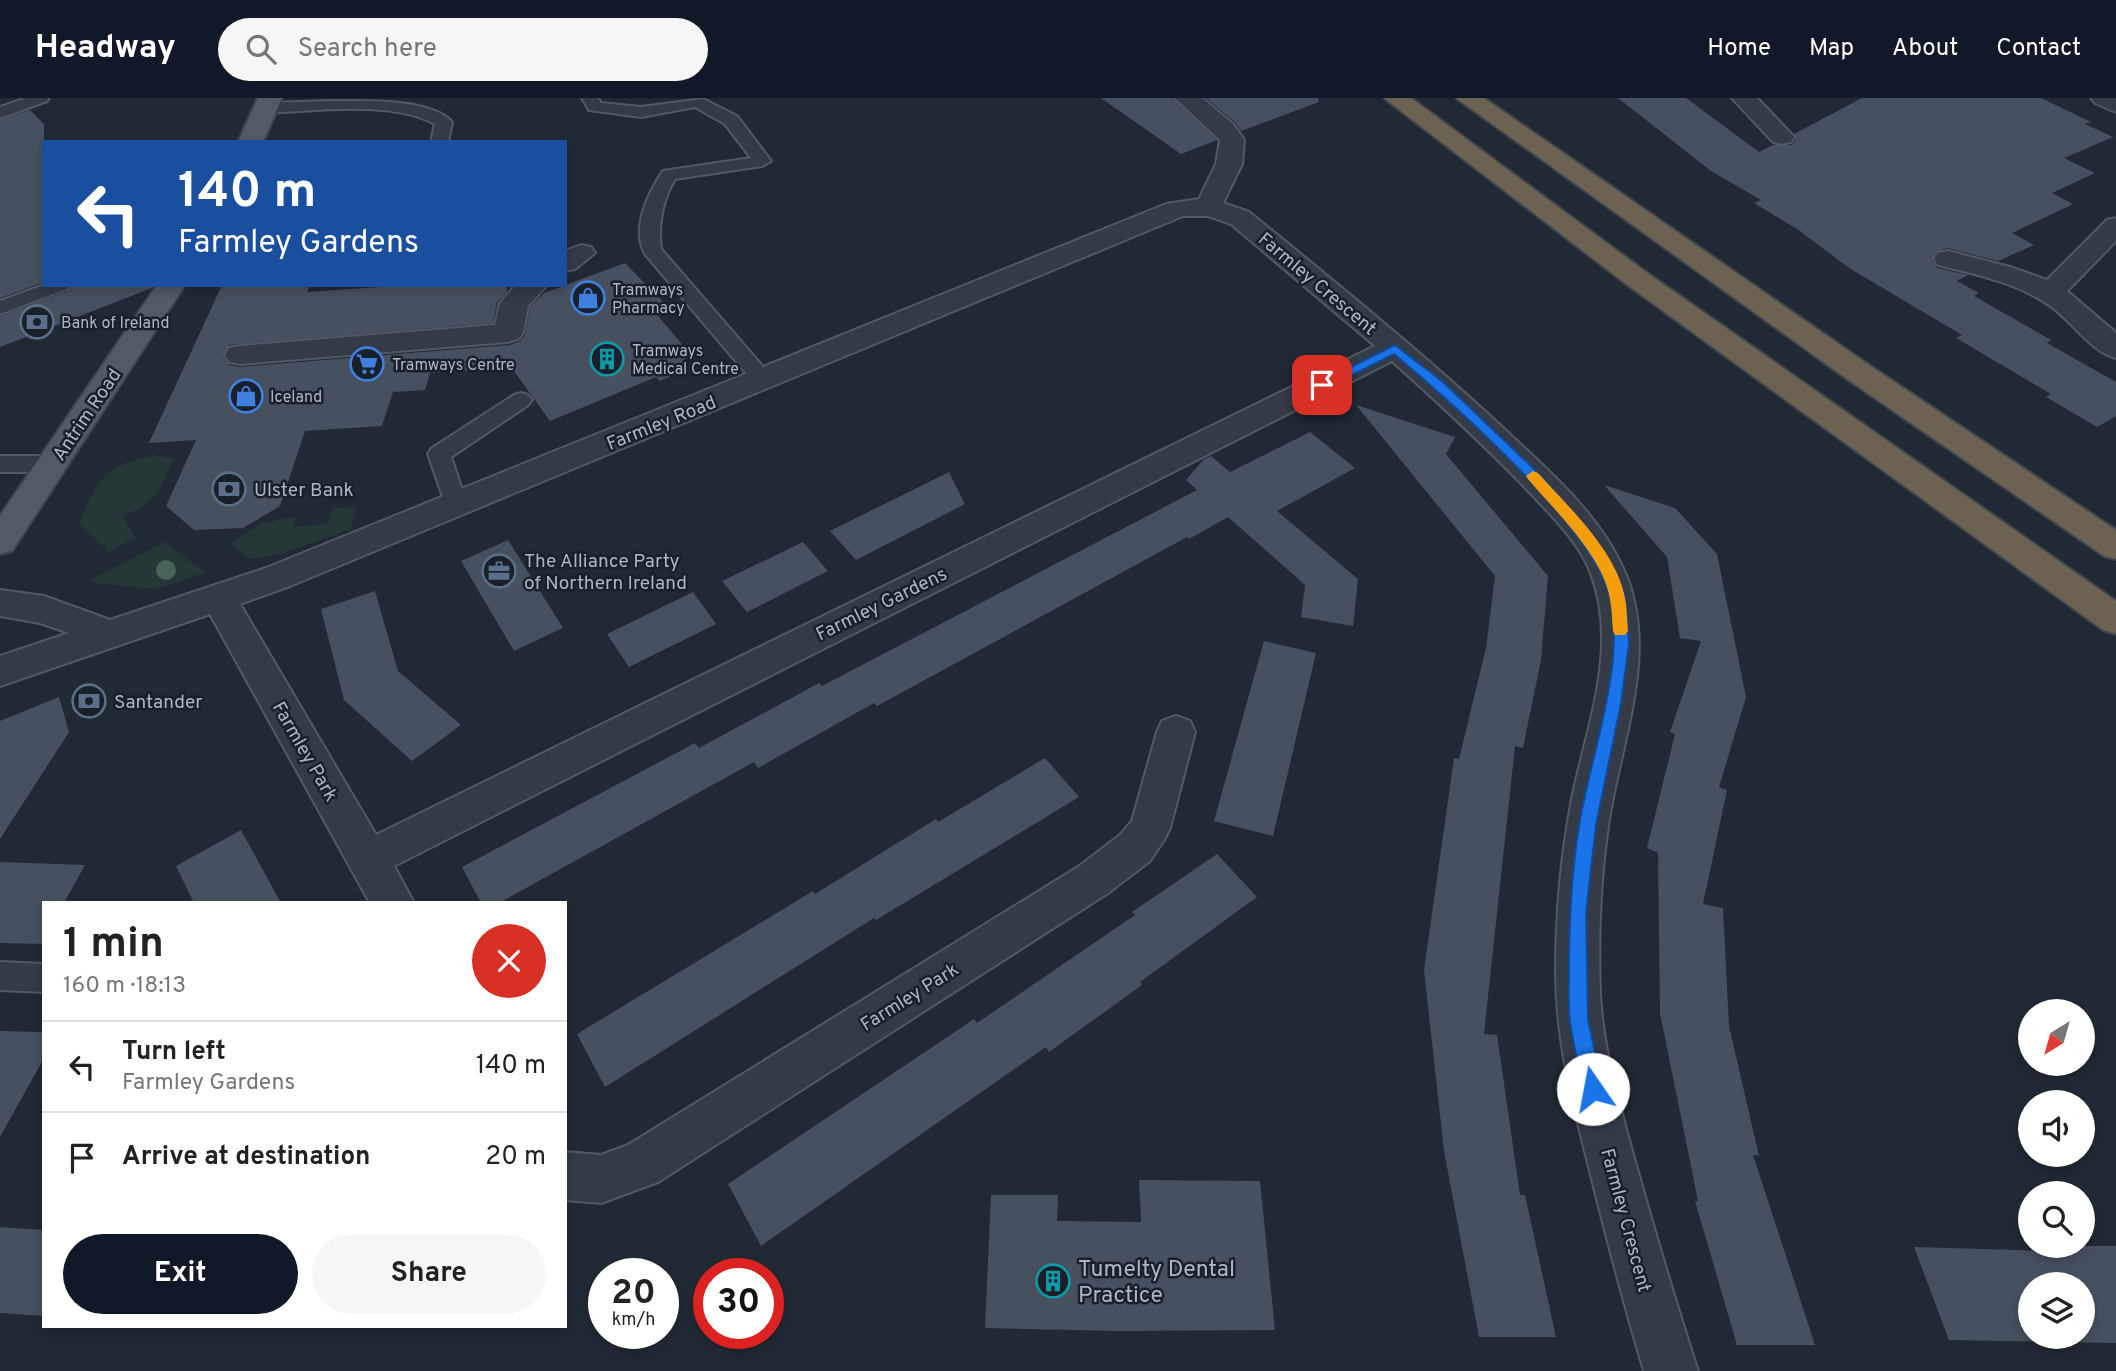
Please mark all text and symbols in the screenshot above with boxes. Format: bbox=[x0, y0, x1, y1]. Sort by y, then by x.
search box bbox=[218, 18, 708, 81]
text: Headway bbox=[35, 28, 176, 70]
icon: search bbox=[242, 30, 280, 68]
text: Search here bbox=[298, 33, 437, 66]
text: Home bbox=[1707, 34, 1771, 64]
text: Map bbox=[1809, 34, 1854, 64]
text: About bbox=[1892, 34, 1958, 64]
text: Contact bbox=[1996, 34, 2081, 64]
text: 140 m bbox=[178, 163, 317, 225]
icon: left bbox=[63, 168, 154, 259]
text: Farmley Gardens bbox=[178, 224, 419, 264]
street label: Farmley Crescent bbox=[1252, 228, 1381, 341]
shop icon: Tramways Pharmacy bbox=[569, 279, 607, 317]
place label: Tramways Pharmacy bbox=[612, 281, 685, 319]
bank icon: Bank of Ireland bbox=[18, 303, 56, 341]
place label: Bank of Ireland bbox=[61, 314, 169, 334]
building icon: Tramways Medical Centre bbox=[588, 340, 626, 378]
place label: Tramways Medical Centre bbox=[632, 342, 739, 380]
supermarket icon: Tramways Centre bbox=[348, 345, 386, 383]
pin bbox=[1292, 355, 1352, 415]
place label: Tramways Centre bbox=[392, 356, 515, 376]
street label: Antrim Road bbox=[48, 364, 127, 466]
icon: arrive bbox=[1303, 366, 1341, 404]
shop icon: Iceland bbox=[227, 377, 265, 415]
place label: Iceland bbox=[270, 388, 322, 408]
street label: Farmley Road bbox=[603, 391, 720, 457]
bank icon: Ulster Bank bbox=[210, 470, 248, 508]
place label: Ulster Bank bbox=[254, 479, 354, 503]
place label: The Alliance Party of Northern Ireland bbox=[524, 550, 687, 596]
office icon: The Alliance Party of Northern Ireland bbox=[480, 552, 518, 590]
street label: Farmley Gardens bbox=[812, 563, 951, 647]
bank icon: Santander bbox=[70, 682, 108, 720]
place label: Santander bbox=[114, 691, 203, 715]
street label: Farmley Park bbox=[266, 698, 342, 806]
text: 1 min bbox=[63, 919, 164, 972]
button: close bbox=[472, 924, 546, 998]
street label: Farmley Park bbox=[856, 958, 964, 1037]
text: 160 m · 18:13 bbox=[63, 972, 186, 1001]
north arrow bbox=[2018, 999, 2095, 1076]
map controls bbox=[2018, 999, 2095, 1349]
text: Turn left bbox=[122, 1036, 226, 1069]
icon: left bbox=[63, 1048, 101, 1086]
text: 140 m bbox=[476, 1050, 546, 1083]
position arrow bbox=[1556, 1052, 1630, 1126]
text: Farmley Gardens bbox=[122, 1069, 295, 1098]
button: sound bbox=[2018, 1090, 2095, 1167]
icon: arrive bbox=[63, 1139, 101, 1177]
text: Arrive at destination bbox=[122, 1141, 370, 1174]
text: 20 m bbox=[485, 1141, 546, 1174]
street label: Farmley Crescent bbox=[1594, 1146, 1656, 1295]
button: search bbox=[2018, 1181, 2095, 1258]
button: Exit bbox=[63, 1234, 298, 1314]
button: Share bbox=[312, 1234, 546, 1314]
place label: Tumelty Dental Practice bbox=[1078, 1256, 1235, 1311]
speed limit sign: 30 bbox=[693, 1258, 784, 1349]
building icon: Tumelty Dental Practice bbox=[1034, 1262, 1072, 1300]
text: 20 bbox=[611, 1272, 656, 1316]
button: layers bbox=[2018, 1272, 2095, 1349]
text: km/h bbox=[612, 1309, 655, 1332]

